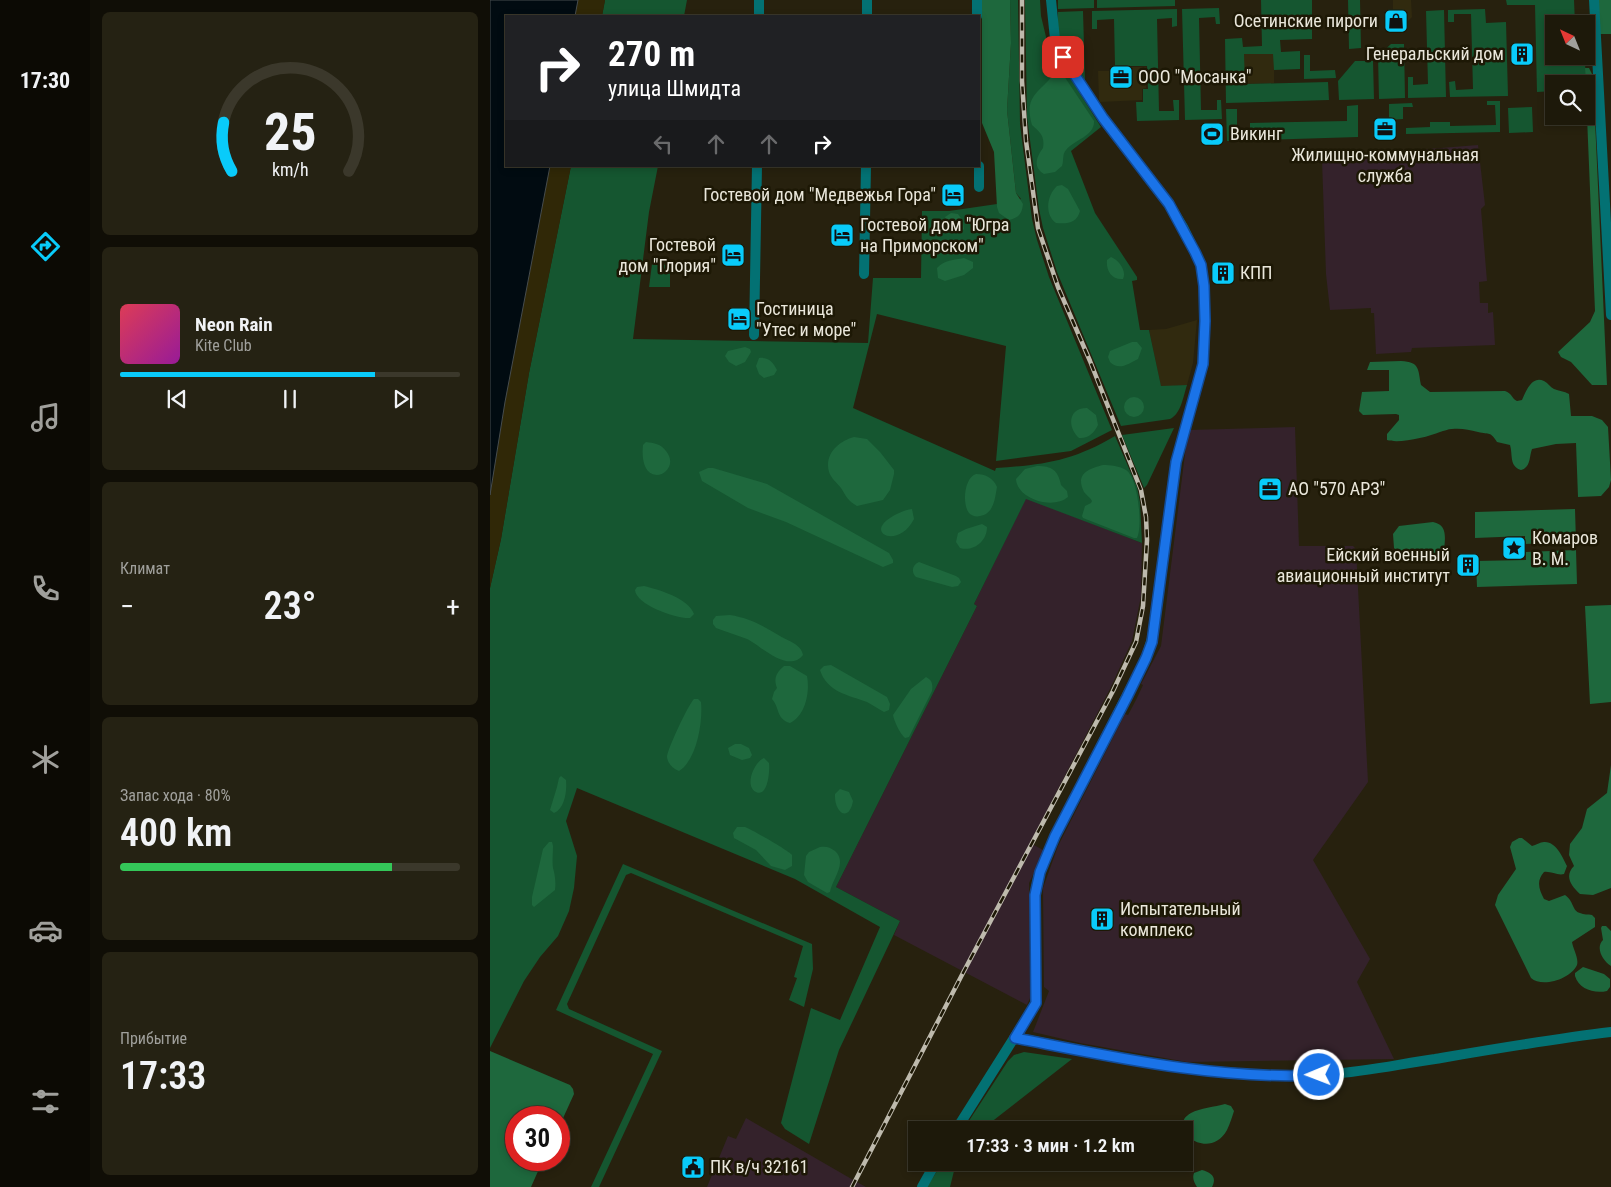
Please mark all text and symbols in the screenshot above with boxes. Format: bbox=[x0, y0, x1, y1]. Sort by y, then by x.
shop icon: Осетинские пироги bbox=[1383, 8, 1409, 34]
place label: Осетинские пироги bbox=[1234, 10, 1378, 31]
north arrow bbox=[1545, 15, 1595, 65]
map controls bbox=[1545, 15, 1595, 125]
text: 270 m bbox=[608, 34, 695, 75]
icon: right bbox=[525, 35, 590, 100]
pin bbox=[1042, 36, 1084, 78]
building icon: Генеральский дом bbox=[1509, 41, 1535, 67]
icon: arrive bbox=[1049, 43, 1077, 71]
place label: Генеральский дом bbox=[1366, 43, 1504, 64]
office icon: ООО "Мосанка" bbox=[1108, 64, 1134, 90]
place label: ООО "Мосанка" bbox=[1138, 66, 1252, 87]
text: 17:30 bbox=[20, 68, 70, 93]
button: search bbox=[1545, 75, 1595, 125]
text: улица Шмидта bbox=[608, 76, 741, 101]
text: 25 bbox=[264, 102, 316, 163]
office icon: Жилищно-коммунальная служба bbox=[1372, 116, 1398, 142]
sports icon: Викинг bbox=[1199, 121, 1225, 147]
place label: Викинг bbox=[1230, 123, 1283, 144]
icon: left bbox=[649, 130, 677, 158]
icon: ahead bbox=[702, 130, 730, 158]
icon: ahead bbox=[755, 130, 783, 158]
icon: right bbox=[808, 130, 836, 158]
place label: Жилищно-коммунальная служба bbox=[1291, 144, 1479, 186]
text: km/h bbox=[272, 159, 308, 180]
hotel icon: Гостевой дом "Медвежья Гора" bbox=[940, 182, 966, 208]
place label: Гостевой дом "Медвежья Гора" bbox=[703, 184, 936, 205]
place label: Гостевой дом "Югра на Приморском" bbox=[860, 214, 1009, 256]
hotel icon: Гостевой дом "Югра на Приморском" bbox=[829, 222, 855, 248]
icon: directions bbox=[28, 229, 63, 264]
place label: Гостевой дом "Глория" bbox=[618, 234, 716, 276]
hotel icon: Гостевой дом "Глория" bbox=[720, 242, 746, 268]
building icon: КПП bbox=[1210, 260, 1236, 286]
place label: КПП bbox=[1240, 262, 1272, 283]
place label: Гостиница "Утес и море" bbox=[756, 298, 856, 340]
hotel icon: Гостиница "Утес и море" bbox=[726, 306, 752, 332]
text: Neon Rain bbox=[195, 313, 273, 336]
text: Kite Club bbox=[195, 336, 252, 355]
icon: previous bbox=[163, 385, 191, 413]
icon: pause bbox=[276, 385, 304, 413]
icon: next bbox=[389, 385, 417, 413]
icon: music bbox=[28, 400, 63, 435]
office icon: АО "570 АРЗ" bbox=[1257, 476, 1283, 502]
place label: АО "570 АРЗ" bbox=[1288, 478, 1385, 499]
place label: Комаров В. М. bbox=[1532, 527, 1598, 569]
place icon: Комаров В. М. bbox=[1501, 535, 1527, 561]
place label: Ейский военный авиационный институт bbox=[1277, 544, 1450, 586]
building icon: Ейский военный авиационный институт bbox=[1455, 552, 1481, 578]
text: Климат bbox=[120, 559, 170, 578]
icon: phone bbox=[28, 571, 63, 606]
text: 23° bbox=[264, 584, 316, 628]
text: − bbox=[120, 590, 134, 623]
text: + bbox=[446, 590, 460, 623]
icon: climate bbox=[28, 742, 63, 777]
text: Запас хода · 80% bbox=[120, 786, 231, 805]
text: 400 km bbox=[120, 811, 232, 855]
place label: Испытательный комплекс bbox=[1120, 898, 1241, 940]
building icon: Испытательный комплекс bbox=[1089, 906, 1115, 932]
icon: car bbox=[28, 913, 63, 948]
text: Прибытие bbox=[120, 1029, 187, 1048]
position arrow bbox=[1292, 1048, 1344, 1100]
text: 17:33 bbox=[120, 1054, 206, 1098]
icon: filters bbox=[28, 1084, 63, 1119]
speed limit sign: 30 bbox=[505, 1106, 570, 1171]
text: 17:33 · 3 мин · 1.2 km bbox=[966, 1134, 1135, 1157]
public building icon: ПК в/ч 32161 bbox=[680, 1154, 706, 1180]
place label: ПК в/ч 32161 bbox=[710, 1156, 808, 1177]

